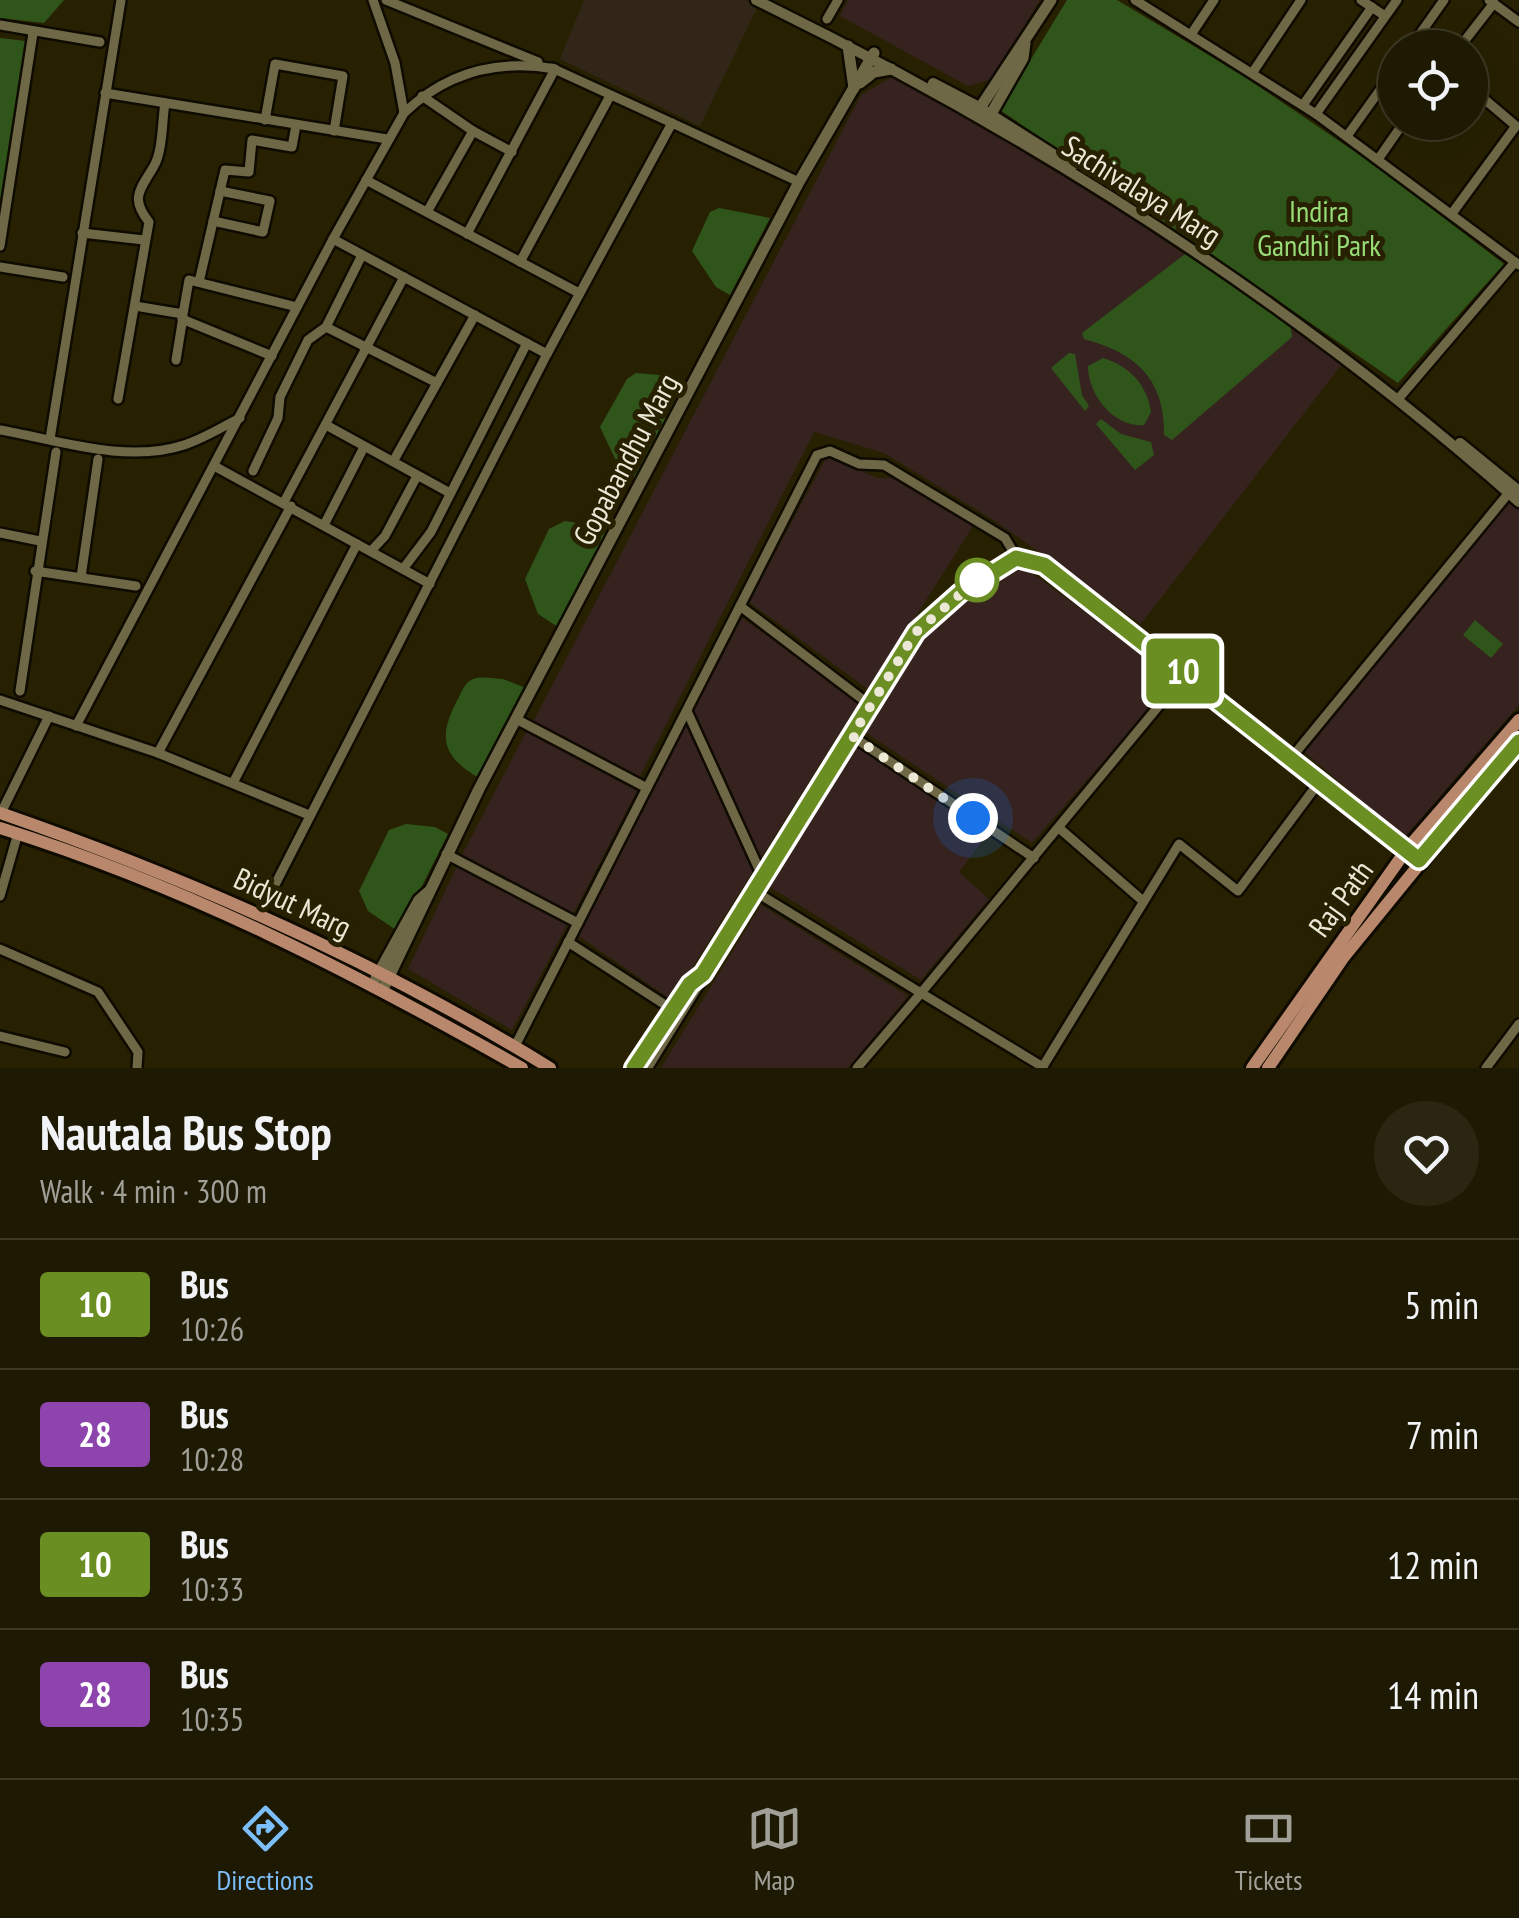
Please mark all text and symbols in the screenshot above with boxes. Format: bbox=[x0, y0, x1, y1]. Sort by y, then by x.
map controls bbox=[1378, 30, 1488, 140]
button: locate bbox=[1378, 30, 1488, 140]
street label: Sachivalaya Marg bbox=[1055, 126, 1229, 254]
park label: Indira Gandhi Park bbox=[1257, 191, 1381, 264]
street label: Gopabandhu Marg bbox=[563, 366, 687, 552]
unlabelled marker bbox=[956, 559, 998, 601]
line badge: 10 bbox=[1138, 638, 1228, 704]
text: 10 bbox=[1166, 648, 1200, 694]
your location bbox=[948, 793, 998, 843]
street label: Raj Path bbox=[1299, 852, 1381, 944]
street label: Bidyut Marg bbox=[228, 858, 358, 946]
text: Nautala Bus Stop bbox=[40, 1101, 332, 1163]
button: heart bbox=[1374, 1101, 1479, 1206]
text: Walk · 4 min · 300 m bbox=[40, 1170, 267, 1212]
text: Bus bbox=[180, 1259, 229, 1308]
text: 5 min bbox=[1404, 1280, 1479, 1329]
text: 10 bbox=[78, 1281, 112, 1327]
text: 10:26 bbox=[180, 1308, 244, 1350]
text: Bus bbox=[180, 1389, 229, 1438]
text: 7 min bbox=[1406, 1410, 1479, 1459]
text: 28 bbox=[78, 1411, 112, 1457]
text: 10:28 bbox=[180, 1438, 244, 1480]
text: Bus bbox=[180, 1519, 229, 1568]
text: 12 min bbox=[1387, 1540, 1479, 1589]
text: 10 bbox=[78, 1541, 112, 1587]
text: 10:33 bbox=[180, 1568, 244, 1610]
text: Bus bbox=[180, 1649, 229, 1698]
text: 14 min bbox=[1387, 1670, 1479, 1719]
text: 28 bbox=[78, 1671, 112, 1717]
text: 10:35 bbox=[180, 1698, 244, 1740]
tab: Directions bbox=[216, 1801, 314, 1898]
tab: Map bbox=[747, 1801, 802, 1898]
tab: Tickets bbox=[1235, 1801, 1303, 1898]

